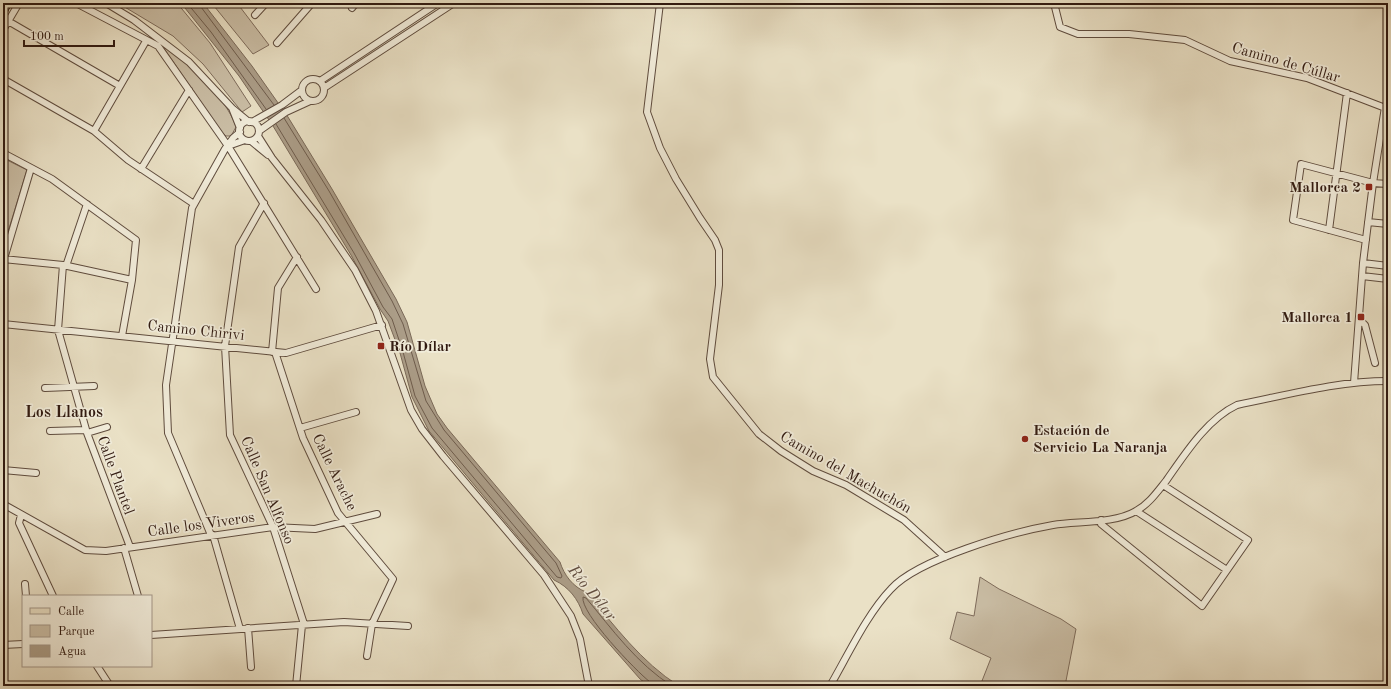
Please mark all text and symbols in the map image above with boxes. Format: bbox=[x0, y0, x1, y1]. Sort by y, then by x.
scale bar bbox=[24, 22, 114, 48]
text: 100 m bbox=[30, 31, 64, 43]
street label: Camino de Cúllar bbox=[1230, 41, 1341, 86]
place label: Mallorca 2 bbox=[1289, 181, 1361, 196]
marker: Mallorca 2 bbox=[1364, 182, 1374, 192]
place label: Mallorca 1 bbox=[1281, 311, 1353, 326]
marker: Mallorca 1 bbox=[1356, 312, 1366, 322]
street label: Camino Chirivi bbox=[147, 319, 245, 344]
place label: Río Dílar bbox=[389, 340, 452, 355]
marker: Río Dílar bbox=[376, 341, 386, 351]
district label: Los Llanos bbox=[25, 405, 103, 421]
place label: Estación de Servicio La Naranja bbox=[1033, 424, 1168, 456]
street label: Camino del Machuchón bbox=[777, 430, 914, 517]
street label: Calle Arache bbox=[309, 432, 359, 513]
street label: Calle Plantel bbox=[93, 434, 136, 517]
street label: Calle San Alfonso bbox=[237, 434, 296, 547]
marker: Estación de Servicio La Naranja bbox=[1020, 434, 1030, 444]
street label: Calle los Viveros bbox=[147, 511, 256, 540]
water label: Río Dílar bbox=[564, 562, 619, 625]
legend bbox=[22, 595, 152, 667]
text: Calle bbox=[58, 606, 84, 618]
text: Parque bbox=[58, 626, 95, 638]
text: Agua bbox=[58, 646, 86, 658]

